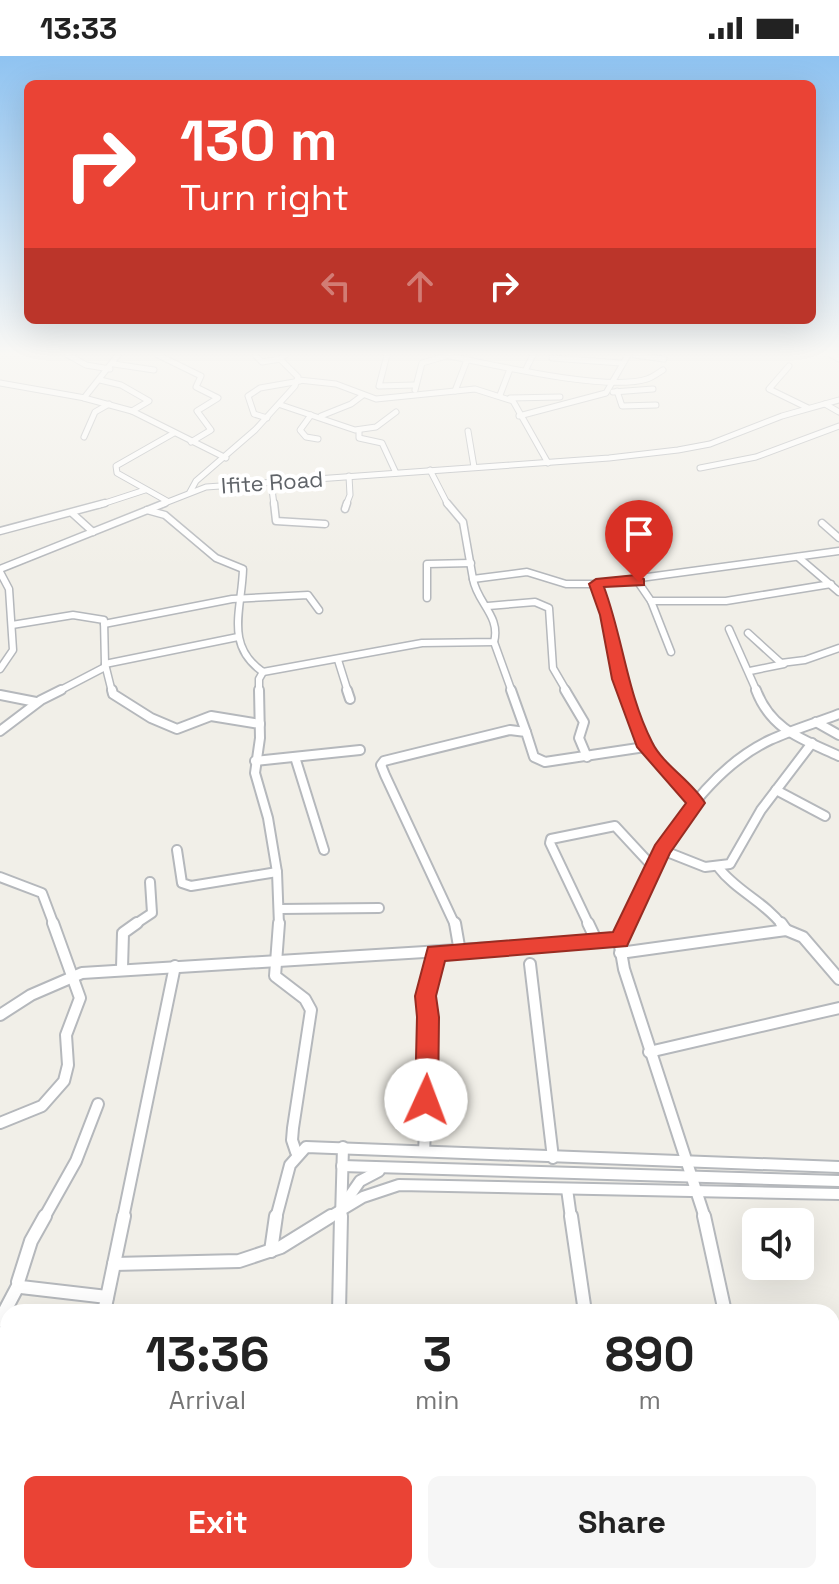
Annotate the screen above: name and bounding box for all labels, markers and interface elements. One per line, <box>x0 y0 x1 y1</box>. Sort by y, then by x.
text: 13:33 <box>40 9 117 48</box>
text: 130 m <box>180 105 338 176</box>
icon: right <box>48 112 152 216</box>
text: Turn right <box>180 175 349 221</box>
icon: left <box>314 264 358 308</box>
icon: ahead <box>398 264 442 308</box>
icon: right <box>482 264 526 308</box>
street label: Ifite Road <box>220 464 324 500</box>
pin <box>605 500 673 582</box>
icon: arrive <box>617 512 661 556</box>
position arrow <box>384 1058 468 1142</box>
map controls <box>742 1208 814 1280</box>
button: sound <box>742 1208 814 1280</box>
text: 13:36 <box>145 1324 269 1385</box>
text: 3 <box>423 1324 452 1385</box>
text: 890 <box>605 1324 695 1385</box>
text: Arrival <box>169 1383 246 1417</box>
text: min <box>415 1383 460 1417</box>
text: m <box>639 1383 661 1417</box>
button: Exit <box>24 1476 412 1568</box>
button: Share <box>428 1476 816 1568</box>

